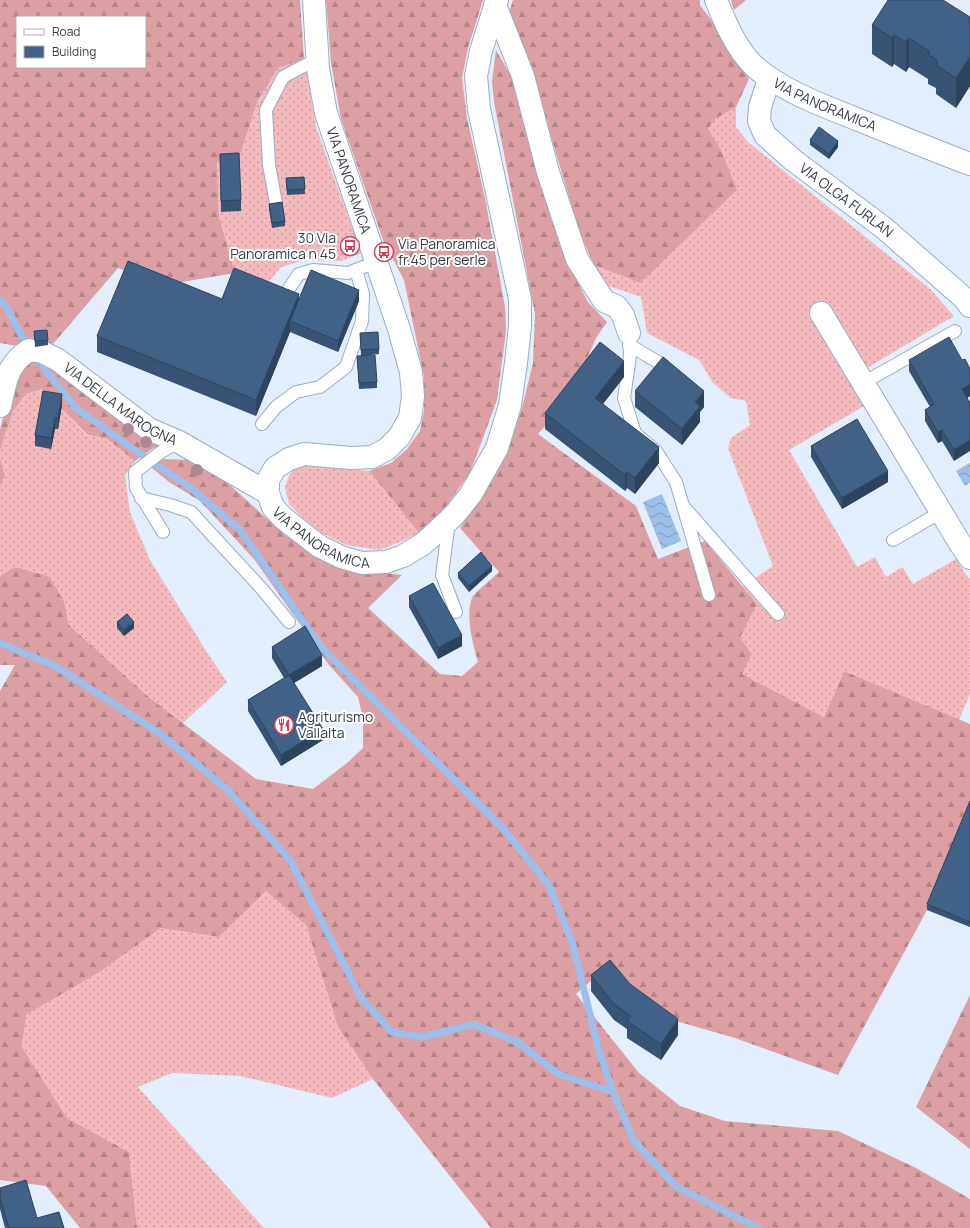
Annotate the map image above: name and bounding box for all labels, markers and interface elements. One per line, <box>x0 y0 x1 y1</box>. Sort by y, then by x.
legend <box>16 16 146 68</box>
text: Road <box>52 23 80 40</box>
text: Building <box>52 43 96 60</box>
street label: VIA PANORAMICA <box>770 73 880 135</box>
street label: VIA PANORAMICA <box>322 125 376 236</box>
street label: VIA OLGA FURLAN <box>796 158 898 241</box>
place label: 30 Via Panoramica n 45 <box>230 228 336 263</box>
place label: Via Panoramica fr.45 per serle <box>398 234 496 269</box>
bus stop icon: 30 Via Panoramica n 45 <box>339 235 361 257</box>
bus stop icon: Via Panoramica fr.45 per serle <box>373 241 395 263</box>
street label: VIA DELLA MAROGNA <box>60 358 181 449</box>
street label: VIA PANORAMICA <box>269 503 370 572</box>
place label: Agriturismo Vallalta <box>298 707 373 742</box>
restaurant icon: Agriturismo Vallalta <box>273 714 295 736</box>

